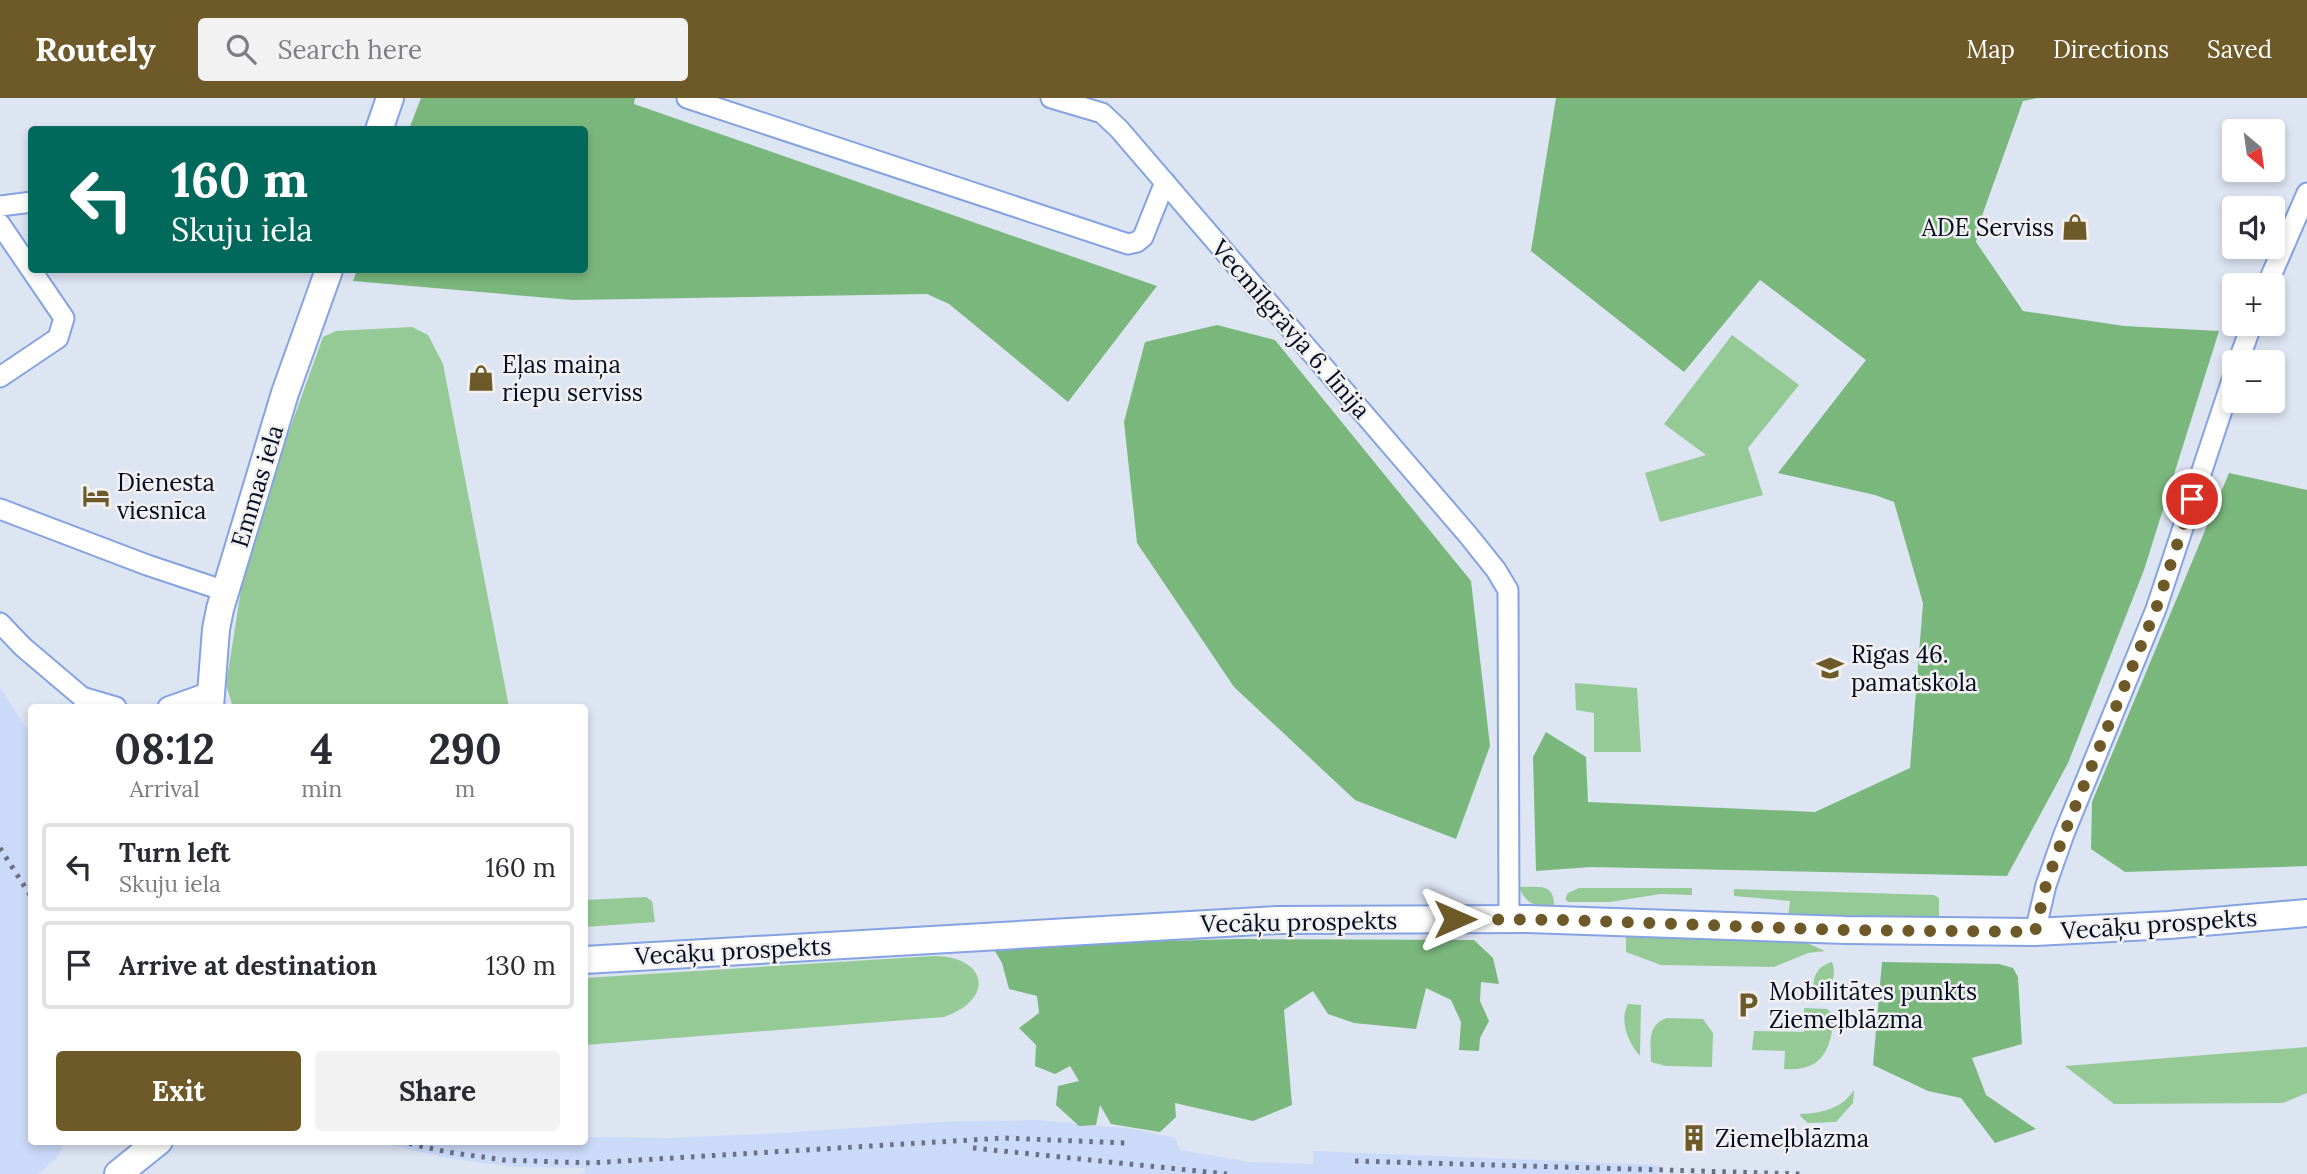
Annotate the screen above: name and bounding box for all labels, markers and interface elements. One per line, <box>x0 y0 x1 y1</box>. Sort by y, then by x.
search box <box>198 18 688 81</box>
text: Routely <box>35 28 156 70</box>
icon: search <box>222 30 260 68</box>
text: Search here <box>278 33 422 66</box>
text: Map <box>1966 34 2015 65</box>
text: Directions <box>2053 34 2169 65</box>
text: Saved <box>2207 34 2272 65</box>
north arrow <box>2222 119 2286 182</box>
map controls <box>2222 119 2285 413</box>
text: 160 m <box>171 148 308 210</box>
icon: left <box>56 154 147 245</box>
button: sound <box>2222 196 2285 259</box>
text: Skuju iela <box>171 209 313 250</box>
place label: ADE Serviss <box>1921 212 2054 243</box>
shop icon: ADE Serviss <box>2060 212 2090 242</box>
street label: Vecmīlgrāvja 6. līnija <box>1204 232 1377 425</box>
button: + <box>2222 273 2285 336</box>
place label: Eļas maiņa riepu serviss <box>502 349 643 408</box>
button: − <box>2222 350 2285 413</box>
shop icon: Eļas maiņa riepu serviss <box>466 363 496 393</box>
street label: Emmas iela <box>224 421 290 551</box>
place label: Dienesta viesnīca <box>117 467 215 526</box>
pin <box>2162 469 2222 529</box>
icon: arrive <box>2173 480 2211 518</box>
hotel icon: Dienesta viesnīca <box>81 481 111 511</box>
place label: Rīgas 46. pamatskola <box>1851 639 1977 698</box>
school or university icon: Rīgas 46. pamatskola <box>1815 653 1845 683</box>
text: 08:12 <box>114 722 215 776</box>
text: 4 <box>310 722 333 776</box>
text: 290 <box>428 722 502 776</box>
text: Arrival <box>129 774 200 803</box>
text: min <box>301 774 342 803</box>
text: m <box>455 774 475 803</box>
text: Turn left <box>119 836 230 869</box>
icon: left <box>60 848 98 886</box>
text: 160 m <box>485 851 556 884</box>
text: Skuju iela <box>119 869 221 898</box>
position arrow <box>1418 882 1492 956</box>
street label: Vecāķu prospekts <box>2059 902 2258 946</box>
street label: Vecāķu prospekts <box>1199 905 1398 939</box>
street label: Vecāķu prospekts <box>633 930 832 972</box>
icon: arrive <box>60 946 98 984</box>
text: Arrive at destination <box>119 949 377 982</box>
text: 130 m <box>486 949 556 982</box>
place label: Mobilitātes punkts Ziemeļblāzma <box>1769 976 1977 1035</box>
parking icon: Mobilitātes punkts Ziemeļblāzma <box>1733 990 1763 1020</box>
button: Exit <box>56 1051 301 1131</box>
button: Share <box>315 1051 560 1131</box>
building icon: Ziemeļblāzma <box>1679 1123 1709 1153</box>
place label: Ziemeļblāzma <box>1715 1123 1869 1154</box>

